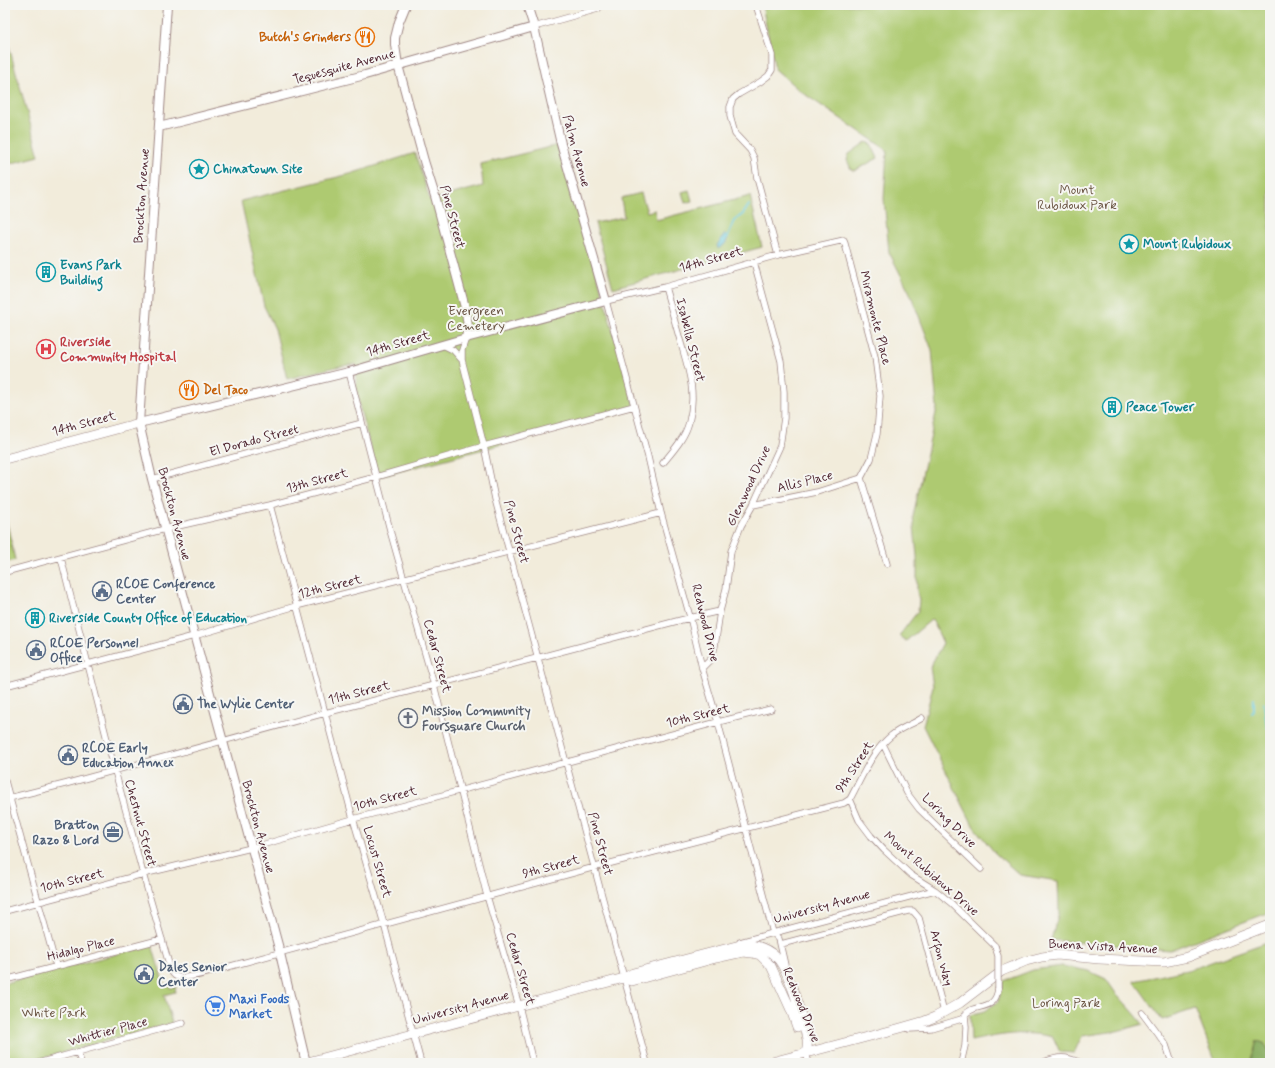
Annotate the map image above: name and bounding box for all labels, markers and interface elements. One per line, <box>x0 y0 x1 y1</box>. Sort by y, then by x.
restaurant icon: Butch's Grinders <box>354 26 376 48</box>
place label: Butch's Grinders <box>259 29 351 46</box>
street label: Tequesquite Avenue <box>291 45 397 89</box>
street label: Palm Avenue <box>558 113 594 189</box>
street label: Brockton Avenue <box>130 148 154 244</box>
place icon: Chinatown Site <box>188 158 210 180</box>
place label: Chinatown Site <box>213 161 303 178</box>
park label: Mount Rubidoux Park <box>1037 182 1117 214</box>
street label: Pine Street <box>435 183 469 251</box>
place icon: Mount Rubidoux <box>1118 233 1140 255</box>
place label: Mount Rubidoux <box>1143 236 1232 253</box>
street label: 14th Street <box>677 243 745 277</box>
place label: Evans Park Building <box>60 257 122 292</box>
building icon: Evans Park Building <box>35 261 57 283</box>
street label: Miramonte Place <box>855 269 895 367</box>
street label: Isabella Street <box>671 296 709 384</box>
park label: Evergreen Cemetery <box>447 303 505 335</box>
street label: 14th Street <box>364 327 432 361</box>
place label: Riverside Community Hospital <box>60 334 177 366</box>
hospital icon: Riverside Community Hospital <box>35 338 57 360</box>
restaurant icon: Del Taco <box>178 379 200 401</box>
place label: Del Taco <box>203 382 248 399</box>
building icon: Peace Tower <box>1101 396 1123 418</box>
place label: Peace Tower <box>1126 399 1195 416</box>
street label: 14th Street <box>50 407 118 441</box>
street label: El Dorado Street <box>208 421 301 461</box>
street label: Glenwood Drive <box>723 443 775 529</box>
street label: 13th Street <box>284 465 350 497</box>
street label: Brockton Avenue <box>153 466 195 562</box>
street label: Allis Place <box>775 467 835 497</box>
street label: Pine Street <box>499 498 533 566</box>
street label: 12th Street <box>297 571 364 603</box>
place label: RCOE Conference Center <box>116 576 215 608</box>
public building icon: RCOE Conference Center <box>91 580 113 602</box>
street label: Redwood Drive <box>687 582 723 664</box>
building icon: Riverside County Office of Education <box>24 607 46 629</box>
place label: Riverside County Office of Education <box>49 610 247 627</box>
street label: Cedar Street <box>419 617 455 695</box>
place label: RCOE Personnel Office <box>50 635 139 667</box>
public building icon: RCOE Personnel Office <box>25 639 47 661</box>
street label: 11th Street <box>326 677 392 709</box>
public building icon: The Wylie Center <box>172 693 194 715</box>
place label: The Wylie Center <box>197 696 295 713</box>
street label: 10th Street <box>664 700 732 732</box>
place label: Mission Community Foursquare Church <box>422 703 531 735</box>
church icon: Mission Community Foursquare Church <box>397 707 419 729</box>
street label: 9th Street <box>832 738 878 796</box>
place label: RCOE Early Education Annex <box>82 740 174 772</box>
public building icon: RCOE Early Education Annex <box>57 744 79 766</box>
street label: Chestnut Street <box>120 777 160 869</box>
street label: Brockton Avenue <box>237 779 279 875</box>
street label: 10th Street <box>351 782 419 816</box>
street label: Loring Drive <box>918 790 980 852</box>
street label: Pine Street <box>583 810 617 878</box>
place label: Bratton Razo & Lord <box>33 817 99 849</box>
office icon: Bratton Razo & Lord <box>102 821 124 843</box>
street label: Locust Street <box>359 824 395 900</box>
street label: Mount Rubidoux Drive <box>880 828 982 920</box>
street label: 9th Street <box>521 851 582 883</box>
street label: 10th Street <box>38 865 106 897</box>
street label: University Avenue <box>772 886 872 928</box>
street label: Arfon Way <box>923 928 957 988</box>
street label: Cedar Street <box>501 930 539 1008</box>
street label: Hidalgo Place <box>45 932 117 966</box>
street label: Buena Vista Avenue <box>1048 936 1158 958</box>
place label: Dales Senior Center <box>158 959 228 991</box>
public building icon: Dales Senior Center <box>133 963 155 985</box>
street label: Redwood Drive <box>778 965 824 1045</box>
street label: University Avenue <box>411 987 511 1029</box>
place label: Maxi Foods Market <box>229 991 290 1023</box>
supermarket icon: Maxi Foods Market <box>204 995 226 1017</box>
park label: Loring Park <box>1032 995 1100 1012</box>
park label: White Park <box>22 1005 87 1022</box>
street label: Whittier Place <box>67 1013 150 1051</box>

